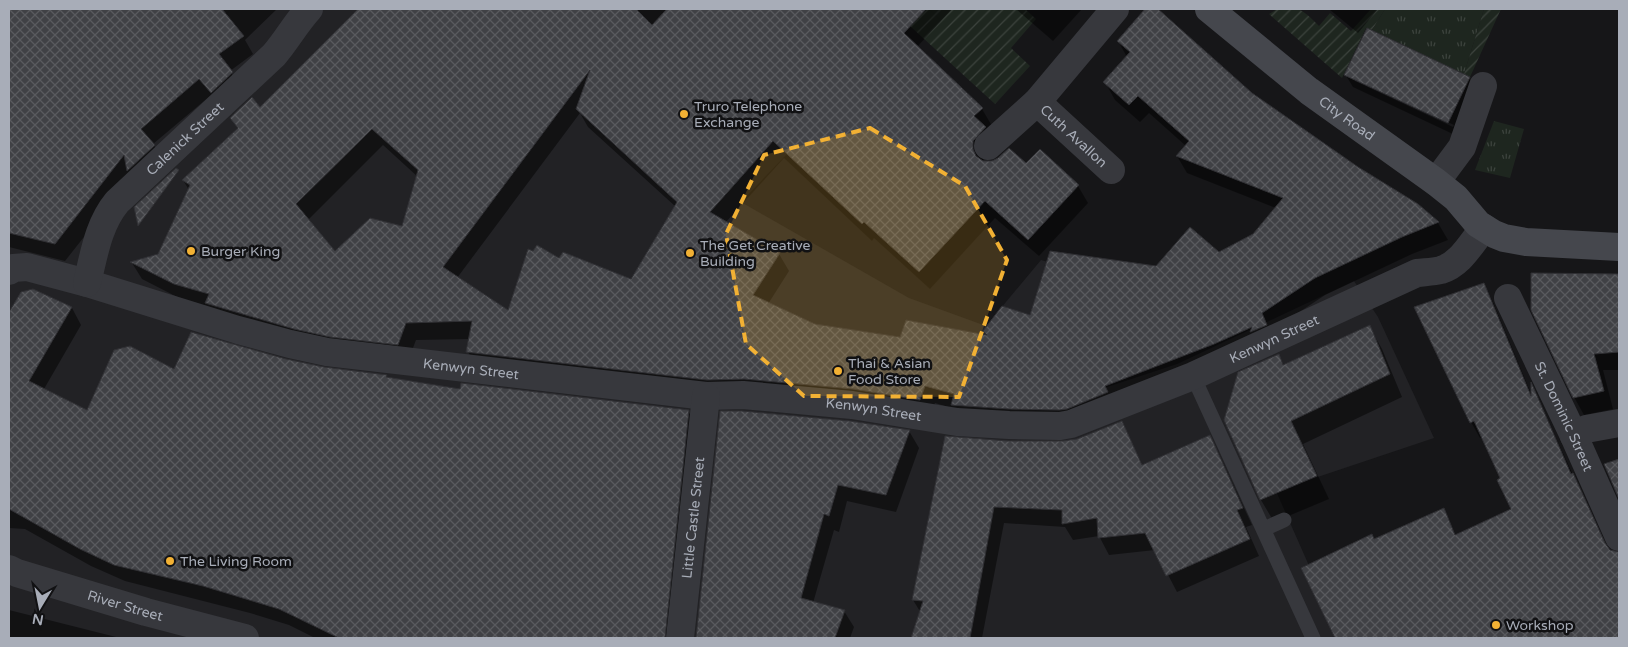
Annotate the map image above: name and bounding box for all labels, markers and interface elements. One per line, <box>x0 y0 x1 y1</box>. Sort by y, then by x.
street label: City Road <box>1316 92 1378 144</box>
street label: Calenick Street <box>142 98 227 179</box>
place label: Truro Telephone Exchange <box>694 98 802 131</box>
street label: Cuth Avallon <box>1037 101 1111 171</box>
marker: Truro Telephone Exchange <box>678 108 690 120</box>
place label: The Get Creative Building <box>700 237 811 270</box>
place label: Burger King <box>201 243 280 260</box>
marker: Burger King <box>185 245 197 257</box>
marker: The Get Creative Building <box>684 247 696 259</box>
street label: Kenwyn Street <box>1227 311 1322 367</box>
street label: Kenwyn Street <box>422 355 521 383</box>
place label: Thai & Asian Food Store <box>848 355 931 388</box>
street label: St. Dominic Street <box>1531 359 1597 474</box>
marker: Thai & Asian Food Store <box>832 365 844 377</box>
street label: Kenwyn Street <box>825 394 923 425</box>
street label: Little Castle Street <box>678 455 708 579</box>
place label: The Living Room <box>180 553 292 570</box>
marker: The Living Room <box>164 555 176 567</box>
north arrow <box>15 582 65 632</box>
street label: River Street <box>86 586 165 625</box>
text: N <box>31 610 45 629</box>
place label: Workshop <box>1506 617 1574 634</box>
marker: Workshop <box>1490 619 1502 631</box>

